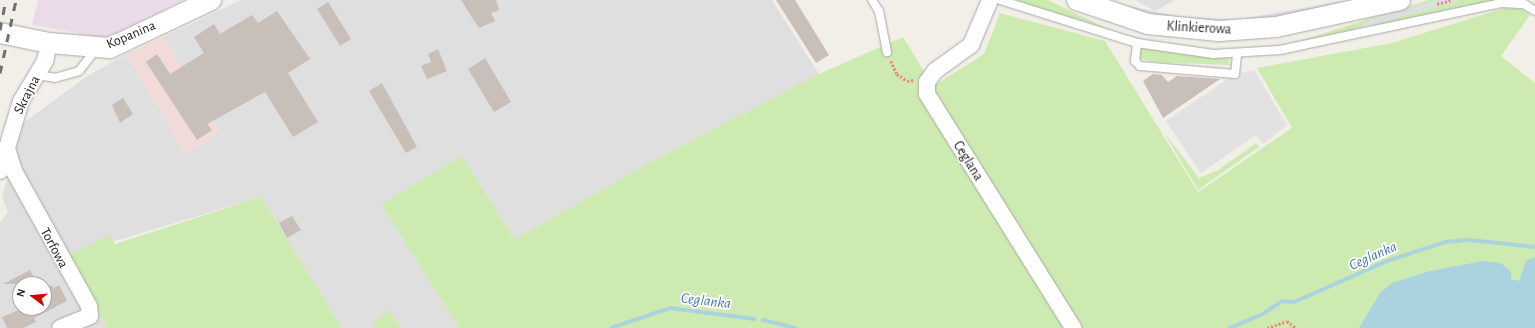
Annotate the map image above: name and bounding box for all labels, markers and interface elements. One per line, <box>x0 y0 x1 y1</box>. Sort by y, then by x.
street label: Kopanina <box>104 17 158 53</box>
street label: Klinkierowa <box>1166 18 1232 38</box>
street label: Skrajna <box>10 73 44 117</box>
street label: Ceglana <box>949 138 987 184</box>
street label: Torfowa <box>36 225 72 271</box>
water label: Ceglanka <box>1346 238 1400 274</box>
north arrow <box>12 276 52 316</box>
text: N <box>15 288 27 298</box>
water label: Ceglanka <box>680 289 732 313</box>

